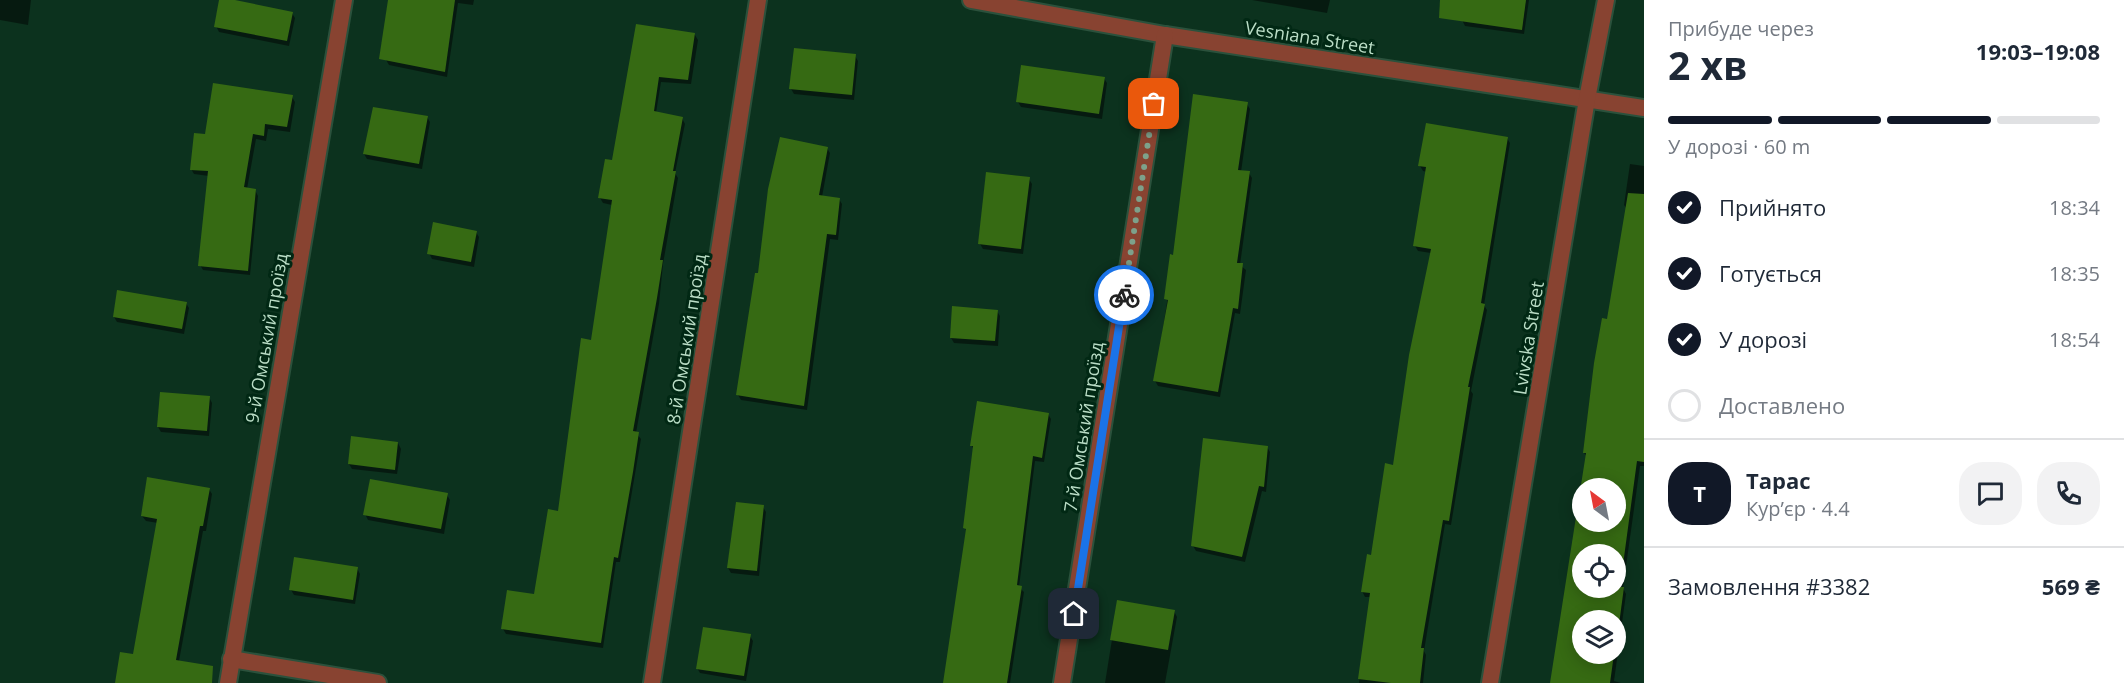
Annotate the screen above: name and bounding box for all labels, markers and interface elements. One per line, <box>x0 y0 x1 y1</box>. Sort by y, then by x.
street label: Vesniana Street <box>1243 15 1377 59</box>
text: Прибуде через <box>1668 15 1814 42</box>
text: 19:03–19:08 <box>1976 36 2100 66</box>
text: 2 хв <box>1668 38 1748 91</box>
pin <box>1128 78 1179 129</box>
icon: bag <box>1137 87 1170 120</box>
text: У дорозі · 60 m <box>1668 133 1810 160</box>
icon: check <box>1668 191 1701 224</box>
text: Прийнято <box>1719 192 1826 222</box>
text: 18:34 <box>2049 194 2100 221</box>
street label: 9-й Омський проїзд <box>239 251 293 425</box>
street label: 8-й Омський проїзд <box>661 252 711 426</box>
icon: check <box>1668 257 1701 290</box>
text: Готується <box>1719 258 1822 288</box>
text: 18:35 <box>2049 260 2100 287</box>
courier <box>1094 265 1154 325</box>
icon: bike <box>1108 279 1141 312</box>
street label: Lvivska Street <box>1507 279 1549 397</box>
icon: check <box>1668 323 1701 356</box>
text: У дорозі <box>1719 324 1807 354</box>
text: 18:54 <box>2049 326 2100 353</box>
street label: 7-й Омський проїзд <box>1058 340 1108 514</box>
text: Доставлено <box>1719 390 1845 420</box>
button: chat <box>1959 462 2022 525</box>
button: phone <box>2037 462 2100 525</box>
text: Тарас <box>1746 465 1811 495</box>
north arrow <box>1572 478 1626 532</box>
map controls <box>1572 478 1626 664</box>
text: Т <box>1693 478 1706 508</box>
text: Кур’єр · 4.4 <box>1746 495 1850 522</box>
button: locate <box>1572 544 1626 598</box>
text: Замовлення #3382 <box>1668 571 1870 601</box>
text: 569 ₴ <box>2042 571 2100 601</box>
pin <box>1048 588 1099 639</box>
icon: home <box>1057 597 1090 630</box>
button: layers <box>1572 610 1626 664</box>

